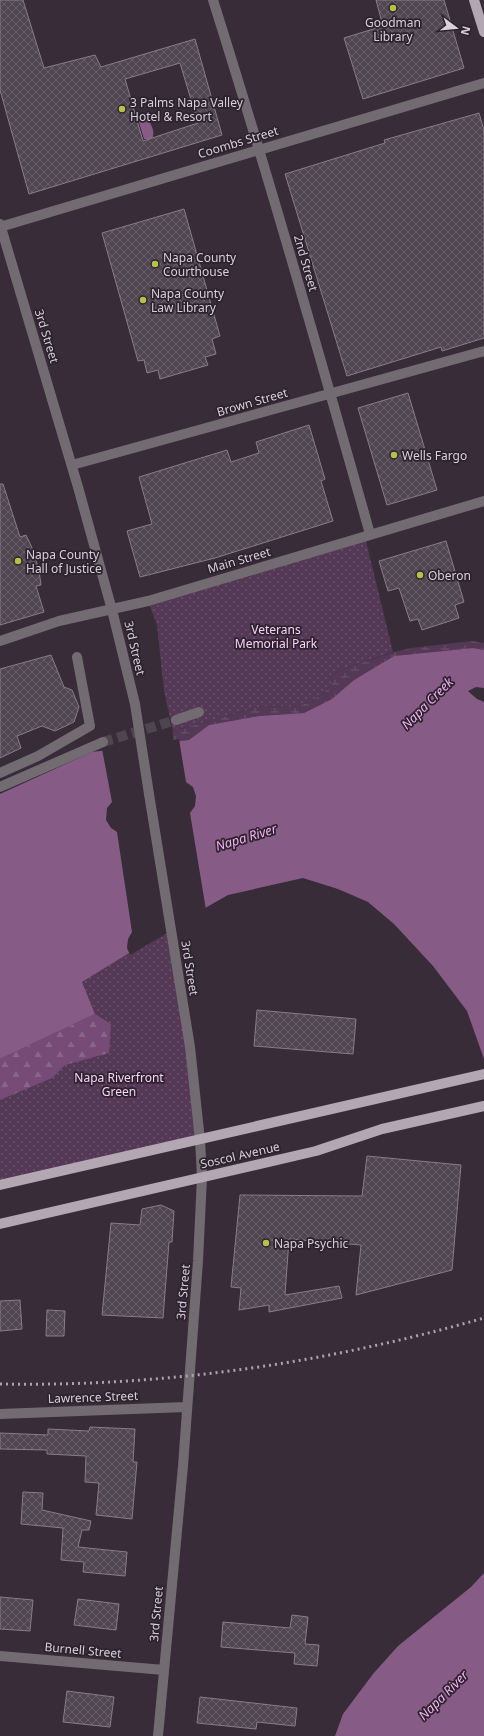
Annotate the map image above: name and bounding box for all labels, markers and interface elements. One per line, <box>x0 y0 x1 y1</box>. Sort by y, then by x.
marker: Goodman Library <box>388 3 398 13</box>
north arrow <box>436 8 476 48</box>
place label: Goodman Library <box>365 14 421 45</box>
text: N <box>458 25 475 37</box>
place label: 3 Palms Napa Valley Hotel & Resort <box>130 94 244 125</box>
marker: 3 Palms Napa Valley Hotel & Resort <box>117 104 127 114</box>
street label: Coombs Street <box>196 122 281 162</box>
street label: 2nd Street <box>290 233 322 294</box>
place label: Napa County Courthouse <box>163 249 237 280</box>
marker: Napa County Courthouse <box>150 259 160 269</box>
place label: Napa County Law Library <box>151 285 225 316</box>
marker: Napa County Law Library <box>138 295 148 305</box>
street label: 3rd Street <box>31 307 63 366</box>
street label: Brown Street <box>215 384 290 420</box>
place label: Wells Fargo <box>402 447 467 464</box>
marker: Wells Fargo <box>389 450 399 460</box>
street label: Main Street <box>206 543 273 577</box>
place label: Napa County Hall of Justice <box>26 546 102 577</box>
marker: Napa County Hall of Justice <box>13 556 23 566</box>
place label: Oberon <box>428 567 471 584</box>
marker: Oberon <box>415 570 425 580</box>
street label: 3rd Street <box>120 619 150 678</box>
park label: Veterans Memorial Park <box>235 621 318 652</box>
water label: Napa Creek <box>397 673 457 733</box>
water label: Napa River <box>213 819 280 855</box>
street label: 3rd Street <box>177 939 203 997</box>
park label: Napa Riverfront Green <box>74 1069 164 1100</box>
street label: Soscol Avenue <box>199 1138 282 1172</box>
place label: Napa Psychic <box>274 1235 348 1252</box>
marker: Napa Psychic <box>261 1238 271 1248</box>
street label: 3rd Street <box>172 1263 194 1320</box>
street label: Lawrence Street <box>47 1387 139 1407</box>
street label: 3rd Street <box>145 1585 167 1642</box>
street label: Burnell Street <box>44 1638 123 1662</box>
water label: Napa River <box>414 1666 472 1724</box>

